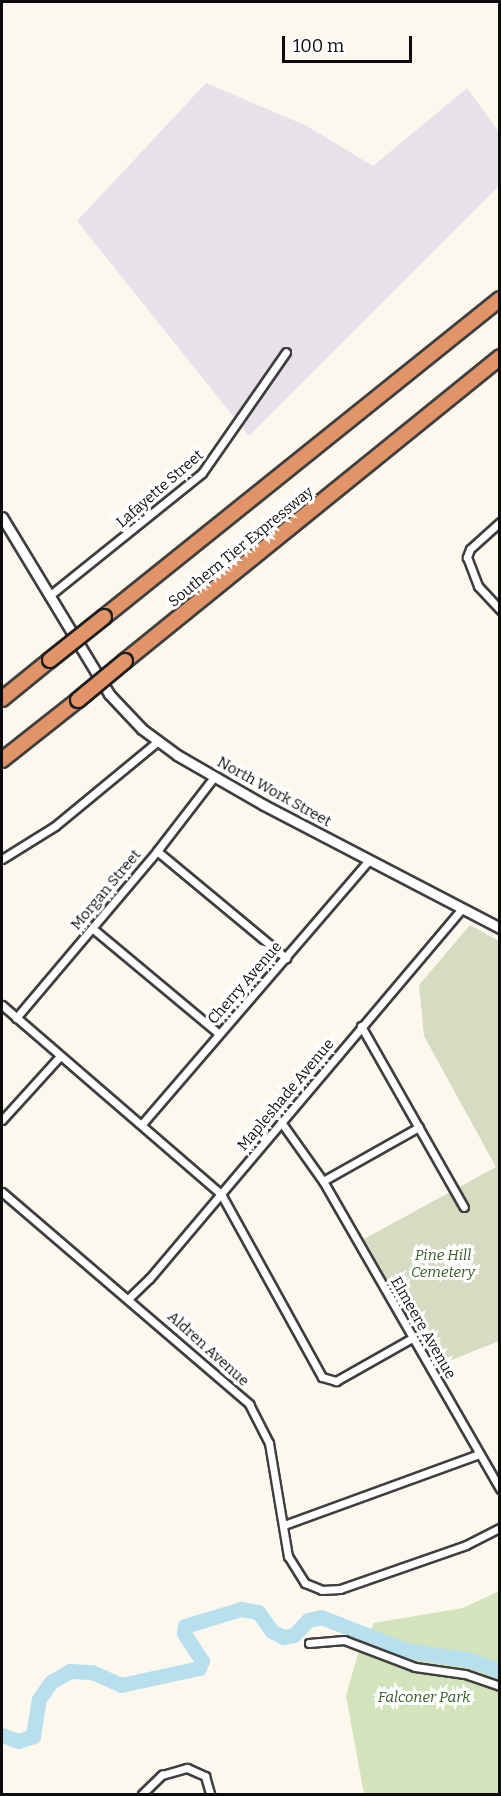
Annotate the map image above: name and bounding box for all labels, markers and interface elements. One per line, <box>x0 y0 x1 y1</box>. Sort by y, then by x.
scale bar <box>285 24 416 62</box>
text: 100 m <box>293 35 344 57</box>
street label: Lafayette Street <box>113 446 207 532</box>
street label: Southern Tier Expressway <box>165 483 317 611</box>
street label: North Work Street <box>214 753 334 831</box>
street label: Morgan Street <box>67 846 145 934</box>
street label: Cherry Avenue <box>204 938 286 1028</box>
street label: Mapleshade Avenue <box>234 1035 338 1155</box>
park label: Pine Hill Cemetery <box>411 1246 475 1281</box>
street label: Elmeere Avenue <box>387 1274 459 1382</box>
street label: Aldren Avenue <box>164 1308 252 1390</box>
park label: Falconer Park <box>378 1689 470 1707</box>

